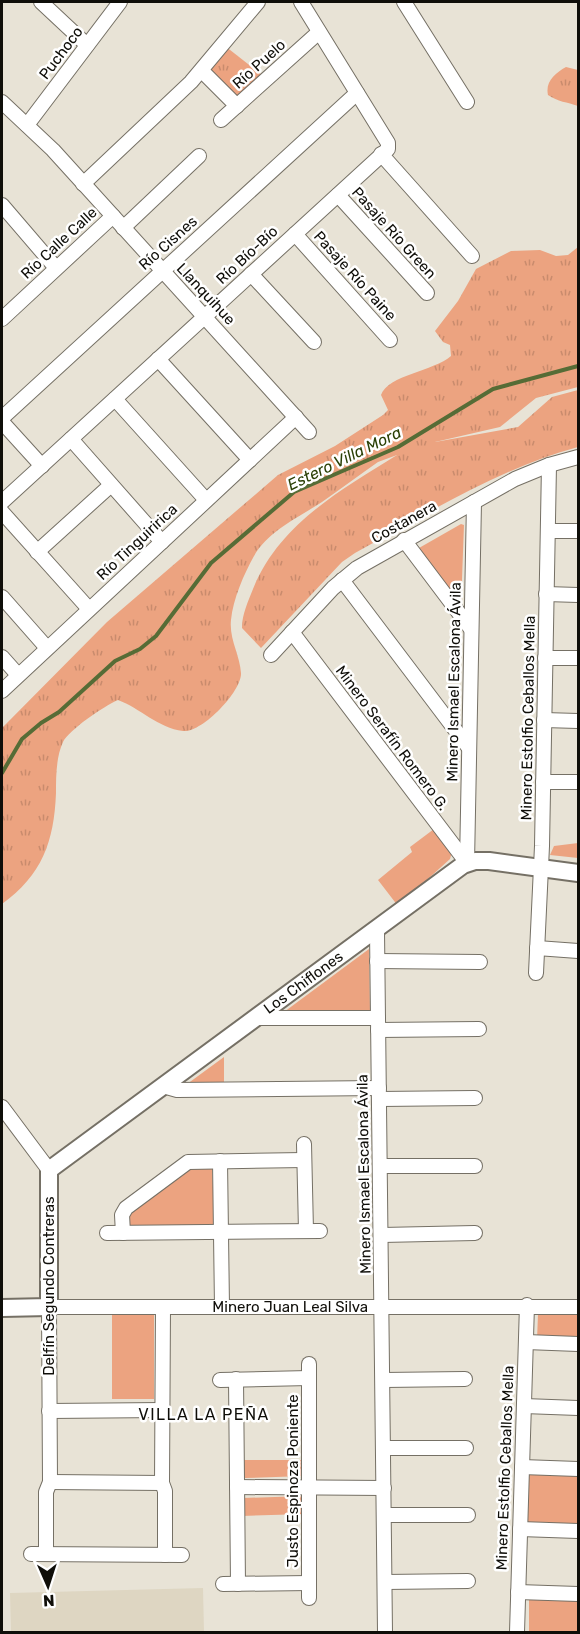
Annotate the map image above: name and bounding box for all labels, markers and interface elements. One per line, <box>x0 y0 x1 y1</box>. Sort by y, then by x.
street label: Puchoco <box>35 23 87 83</box>
street label: Río Puelo <box>229 36 289 92</box>
street label: Pasaje Río Green <box>348 183 440 283</box>
street label: Río Calle Calle <box>17 203 101 283</box>
street label: Río Cisnes <box>135 212 201 274</box>
street label: Río Bío-Bío <box>213 222 281 288</box>
street label: Pasaje Río Paine <box>310 227 400 325</box>
street label: Llanquihue <box>173 259 239 329</box>
water label: Estero Villa Mora <box>284 423 404 494</box>
street label: Costanera <box>368 497 440 547</box>
street label: Río Tinguiririca <box>93 500 181 584</box>
street label: Minero Ismael Escalona Ávila <box>443 582 465 782</box>
street label: Minero Estolfio Ceballos Mella <box>517 615 539 821</box>
street label: Minero Serafín Romero G. <box>332 662 452 814</box>
street label: Los Chiflones <box>260 947 347 1018</box>
street label: Minero Ismael Escalona Ávila <box>353 1074 375 1274</box>
street label: Delfín Segundo Contreras <box>40 1196 58 1376</box>
street label: Minero Juan Leal Silva <box>212 1298 368 1316</box>
street label: Minero Estolfio Ceballos Mella <box>492 1365 518 1571</box>
street label: Justo Espinoza Poniente <box>284 1394 302 1568</box>
district label: VILLA LA PEÑA <box>138 1405 270 1424</box>
north arrow <box>18 1556 78 1616</box>
text: N <box>43 1591 55 1610</box>

